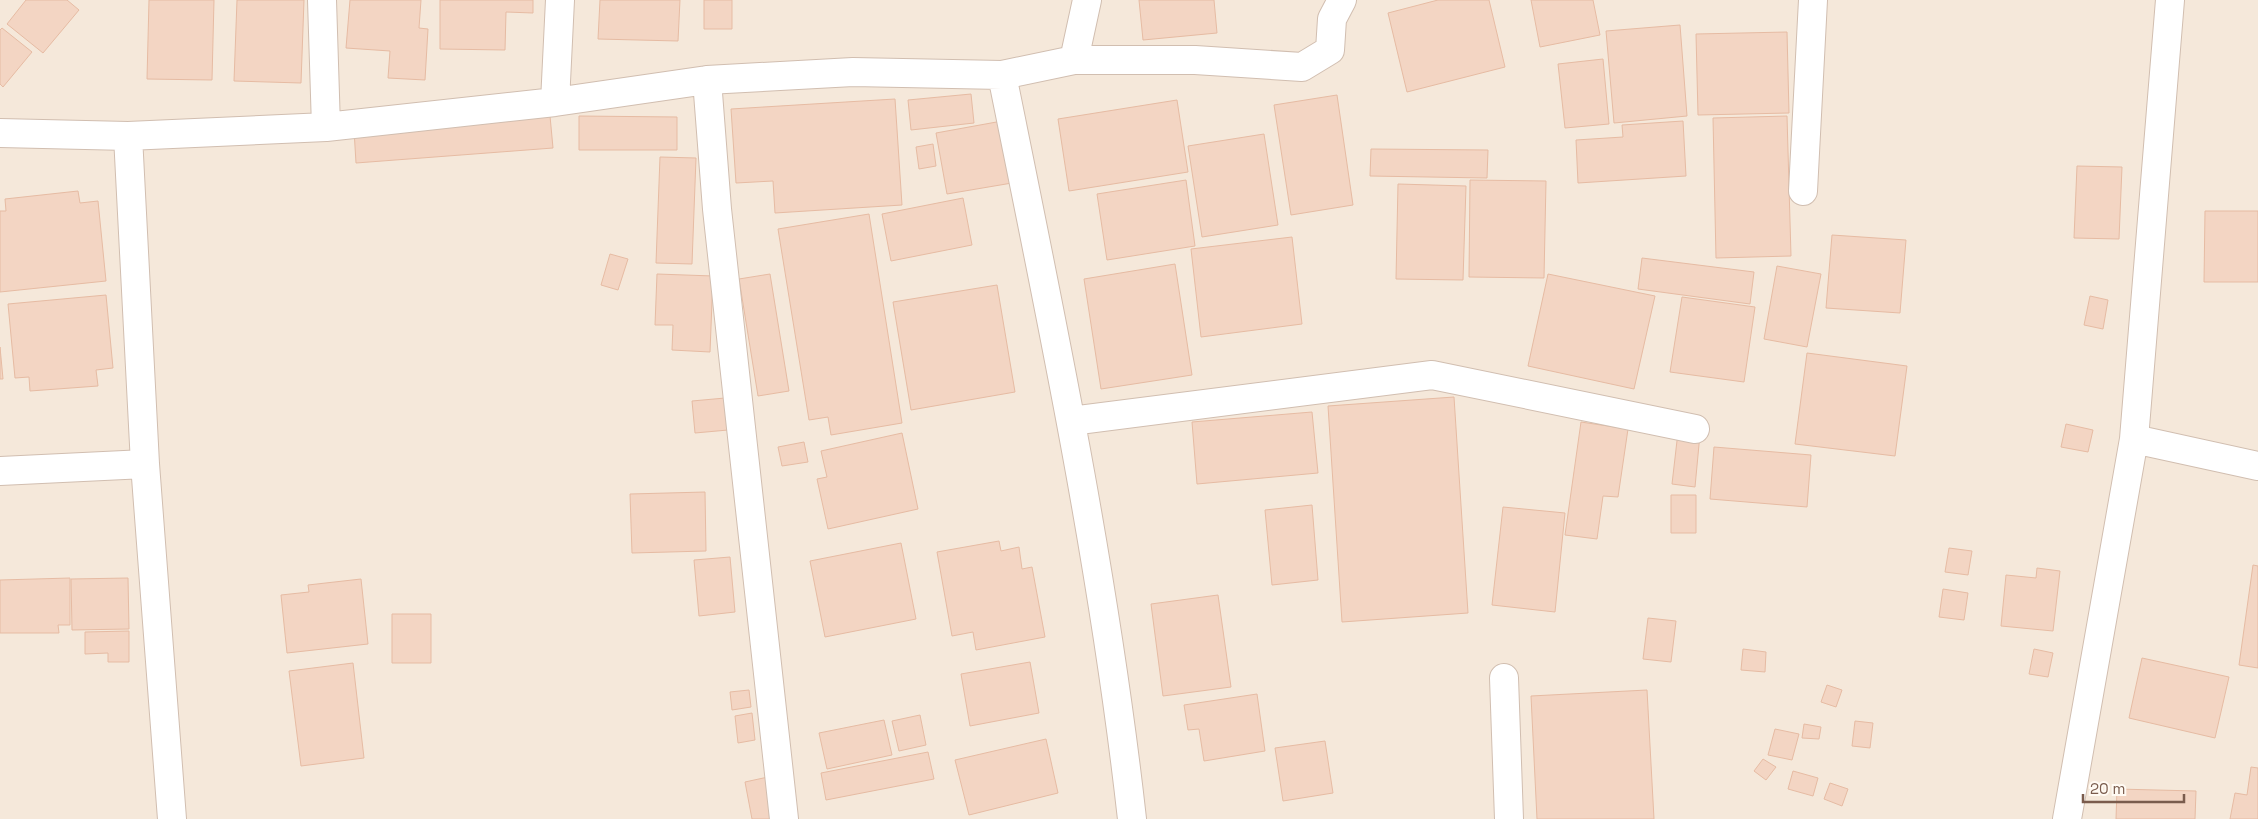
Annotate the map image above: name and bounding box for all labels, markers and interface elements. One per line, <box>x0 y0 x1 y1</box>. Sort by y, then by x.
scale bar <box>2083 772 2184 804</box>
text: 20 m <box>2090 779 2125 798</box>

